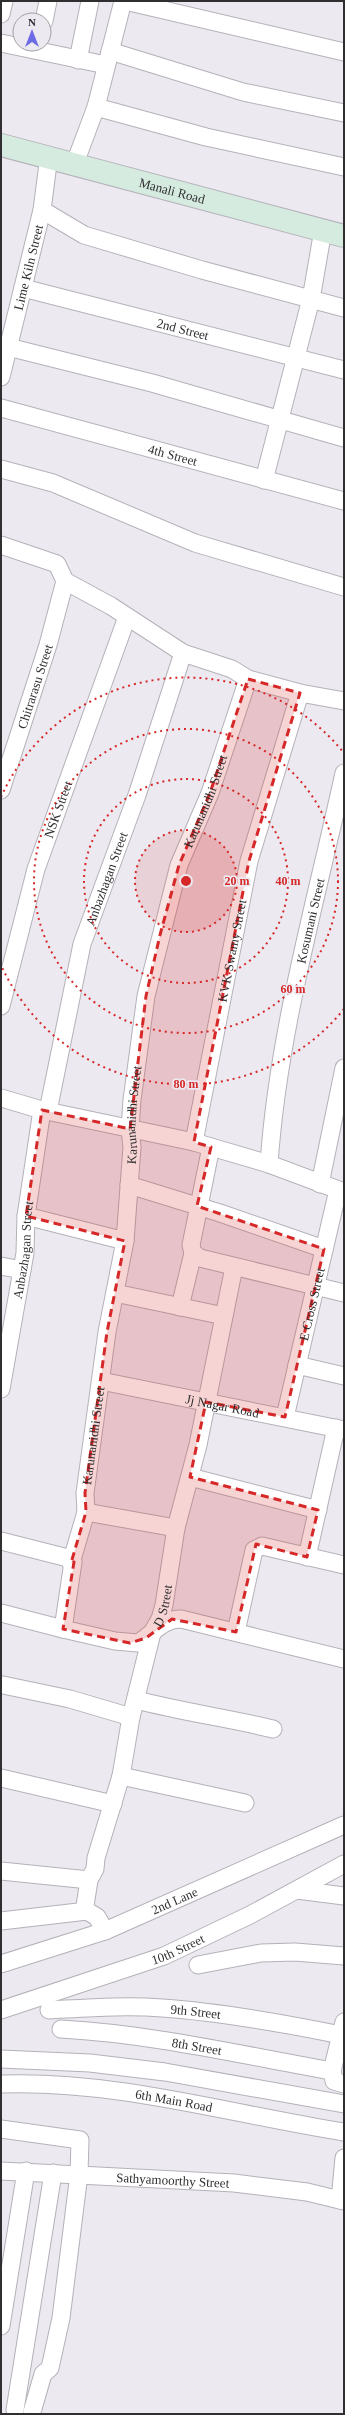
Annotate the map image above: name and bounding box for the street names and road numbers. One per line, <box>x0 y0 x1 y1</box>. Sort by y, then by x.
street label: Manali Road <box>137 175 207 207</box>
street label: Lime Kiln Street <box>11 223 46 312</box>
street label: 2nd Street <box>155 315 211 343</box>
street label: 4th Street <box>146 441 199 469</box>
street label: Chitrarasu Street <box>14 642 56 731</box>
street label: Karunanidhi Street <box>180 752 230 850</box>
street label: NSK Street <box>41 778 75 840</box>
street label: Anbazhagan Street <box>82 830 131 928</box>
street label: Kosumani Street <box>293 876 328 965</box>
street label: KVK Swamy Street <box>215 898 249 1003</box>
street label: Karunanidhi Street <box>123 1065 145 1165</box>
street label: Anbazhagan Street <box>10 1200 36 1300</box>
street label: E Cross Street <box>296 1266 328 1342</box>
street label: Karunanidhi Street <box>79 1386 107 1486</box>
street label: Jj Nagar Road <box>184 1391 261 1421</box>
street label: D Street <box>150 1583 175 1630</box>
street label: 2nd Lane <box>149 1884 200 1917</box>
street label: 10th Street <box>149 1931 207 1968</box>
street label: 9th Street <box>170 2002 222 2022</box>
street label: 8th Street <box>171 2035 223 2058</box>
street label: 6th Main Road <box>134 2087 214 2115</box>
street label: Sathyamoorthy Street <box>116 2170 230 2191</box>

